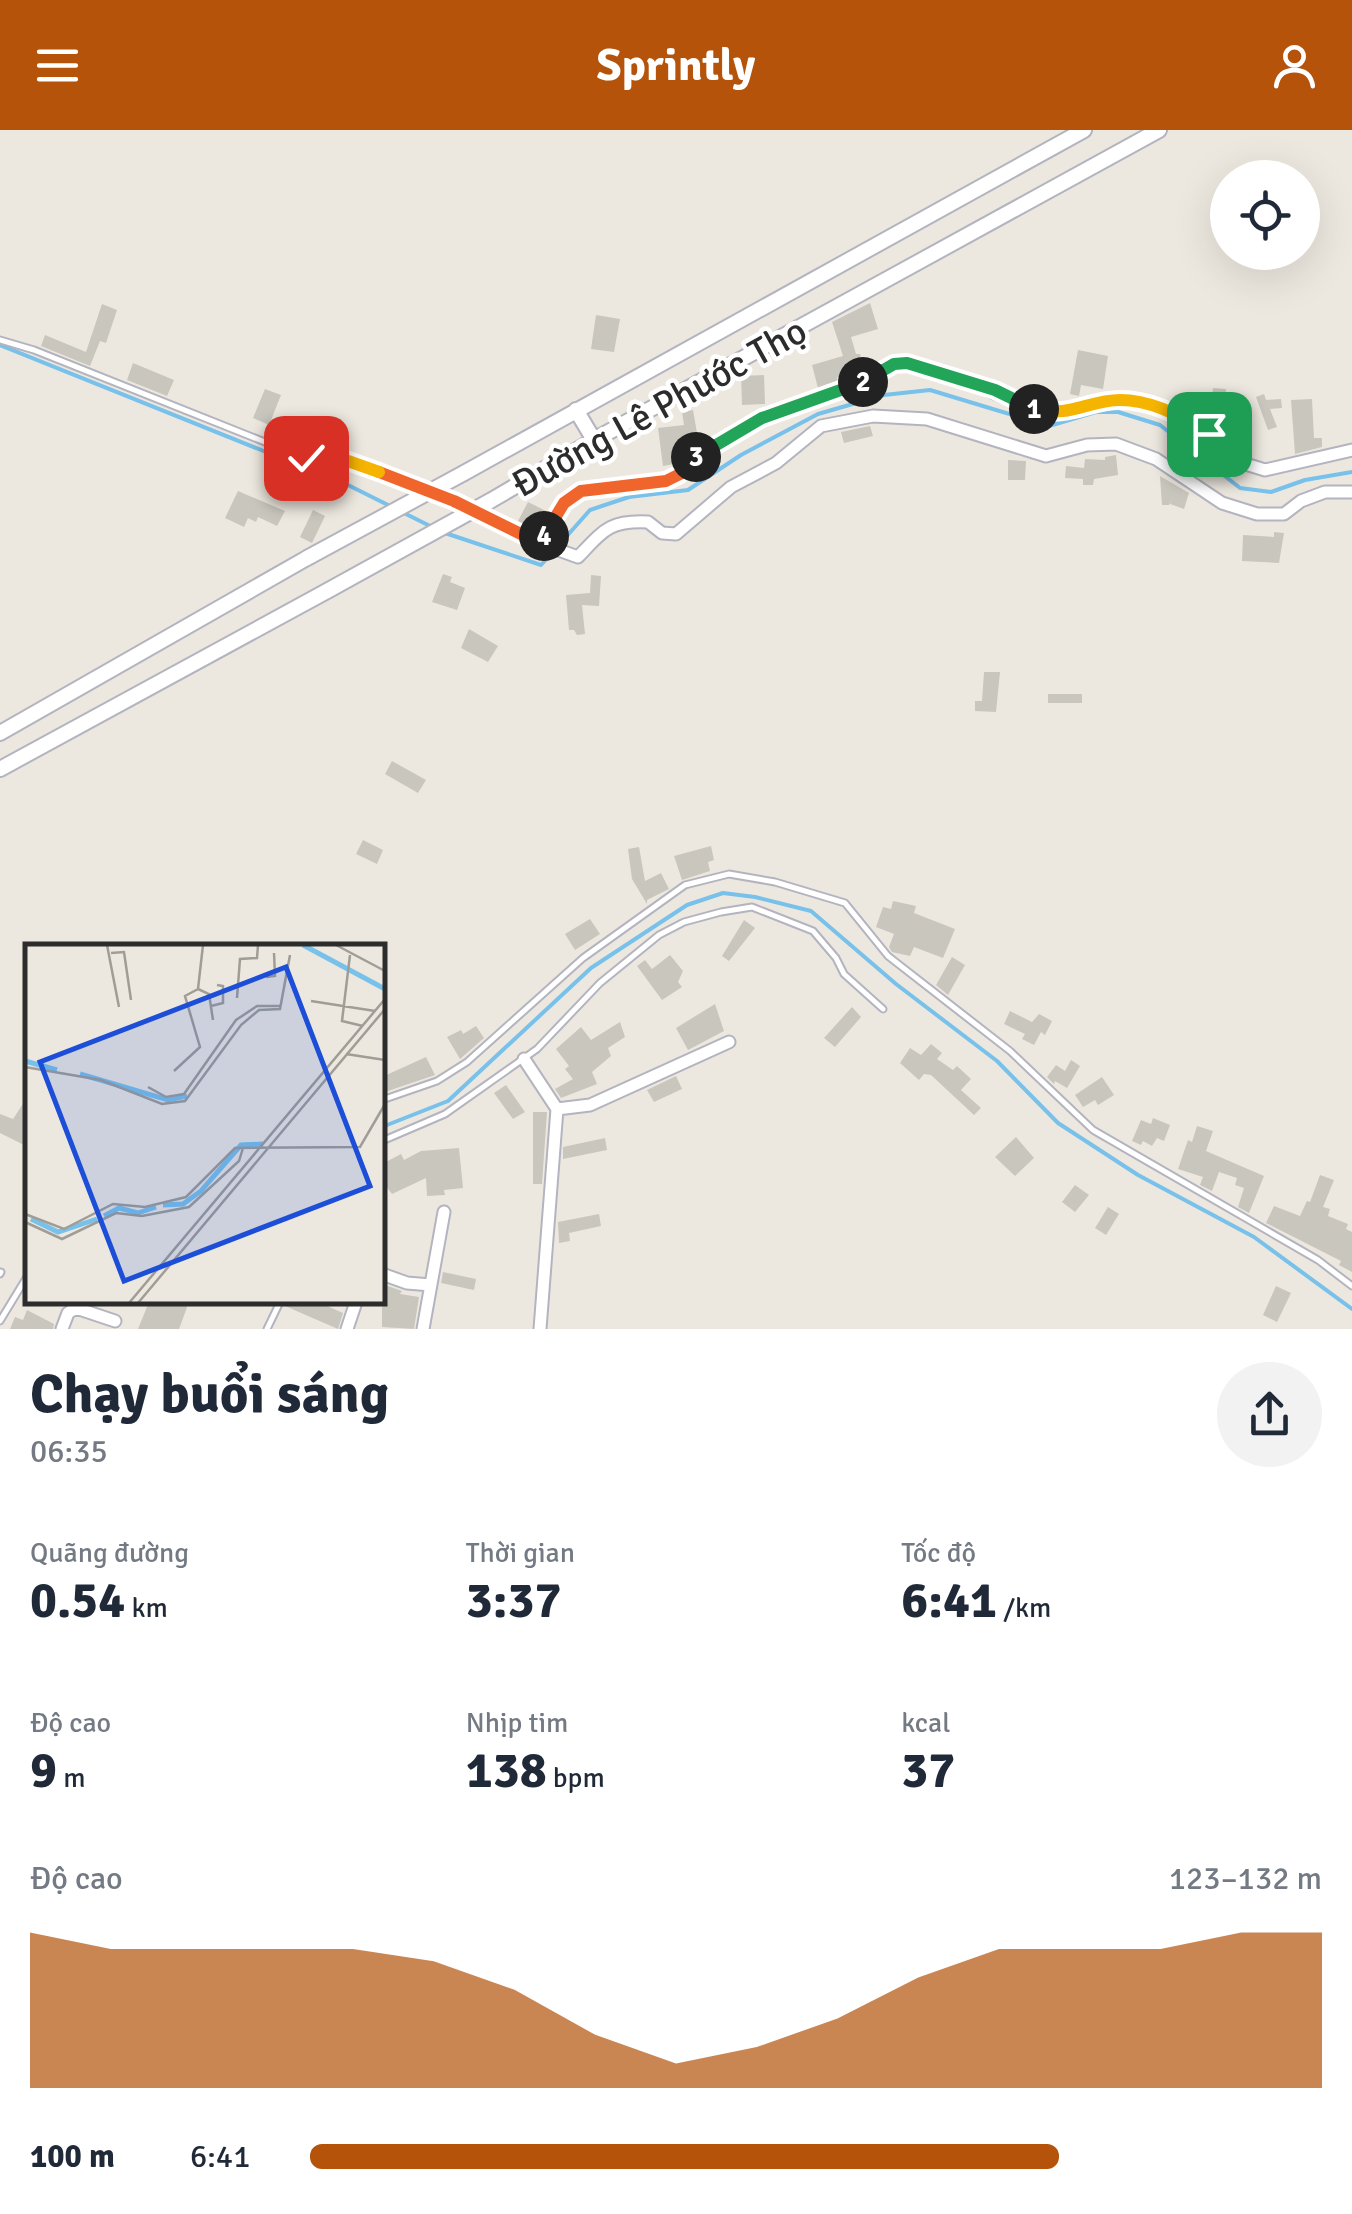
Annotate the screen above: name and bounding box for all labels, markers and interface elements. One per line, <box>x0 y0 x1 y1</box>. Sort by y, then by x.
icon: menu <box>30 38 85 93</box>
text: Sprintly <box>597 38 755 93</box>
icon: person <box>1267 38 1322 93</box>
map controls <box>1210 160 1320 270</box>
button: locate <box>1210 160 1320 270</box>
street label: Đường Lê Phước Thọ <box>504 307 815 508</box>
pin: 2 <box>838 357 888 407</box>
text: 2 <box>855 365 871 399</box>
pin: 1 <box>1009 384 1059 434</box>
text: 1 <box>1026 392 1042 426</box>
pin <box>1167 392 1252 477</box>
icon: arrive <box>1182 407 1237 462</box>
pin <box>264 416 349 501</box>
icon: check <box>279 431 334 486</box>
pin: 3 <box>671 432 721 482</box>
text: 3 <box>688 440 704 474</box>
pin: 4 <box>519 511 569 561</box>
text: 4 <box>536 519 552 553</box>
inset map <box>25 944 385 1304</box>
text: Chạy buổi sáng <box>30 1360 389 1428</box>
button: share <box>1217 1362 1322 1467</box>
text: 06:35 <box>30 1432 108 1471</box>
text: Quãng đường <box>30 1536 189 1570</box>
text: Thời gian <box>466 1536 575 1570</box>
text: Tốc độ <box>901 1536 976 1570</box>
text: 0.54 <box>30 1570 125 1632</box>
text: 3:37 <box>466 1570 561 1632</box>
text: 6:41 <box>901 1570 997 1632</box>
text: km <box>125 1591 168 1625</box>
text: /km <box>997 1591 1051 1625</box>
text: Độ cao <box>30 1706 111 1740</box>
text: Nhịp tim <box>466 1706 568 1740</box>
text: kcal <box>901 1706 950 1740</box>
text: 9 <box>30 1740 57 1802</box>
text: 138 <box>466 1740 547 1802</box>
text: 37 <box>901 1740 955 1802</box>
text: m <box>57 1761 86 1795</box>
text: bpm <box>547 1761 605 1795</box>
text: Độ cao <box>30 1859 123 1898</box>
text: 123–132 m <box>1169 1859 1322 1898</box>
text: 100 m <box>30 2137 115 2176</box>
text: 6:41 <box>190 2137 250 2176</box>

